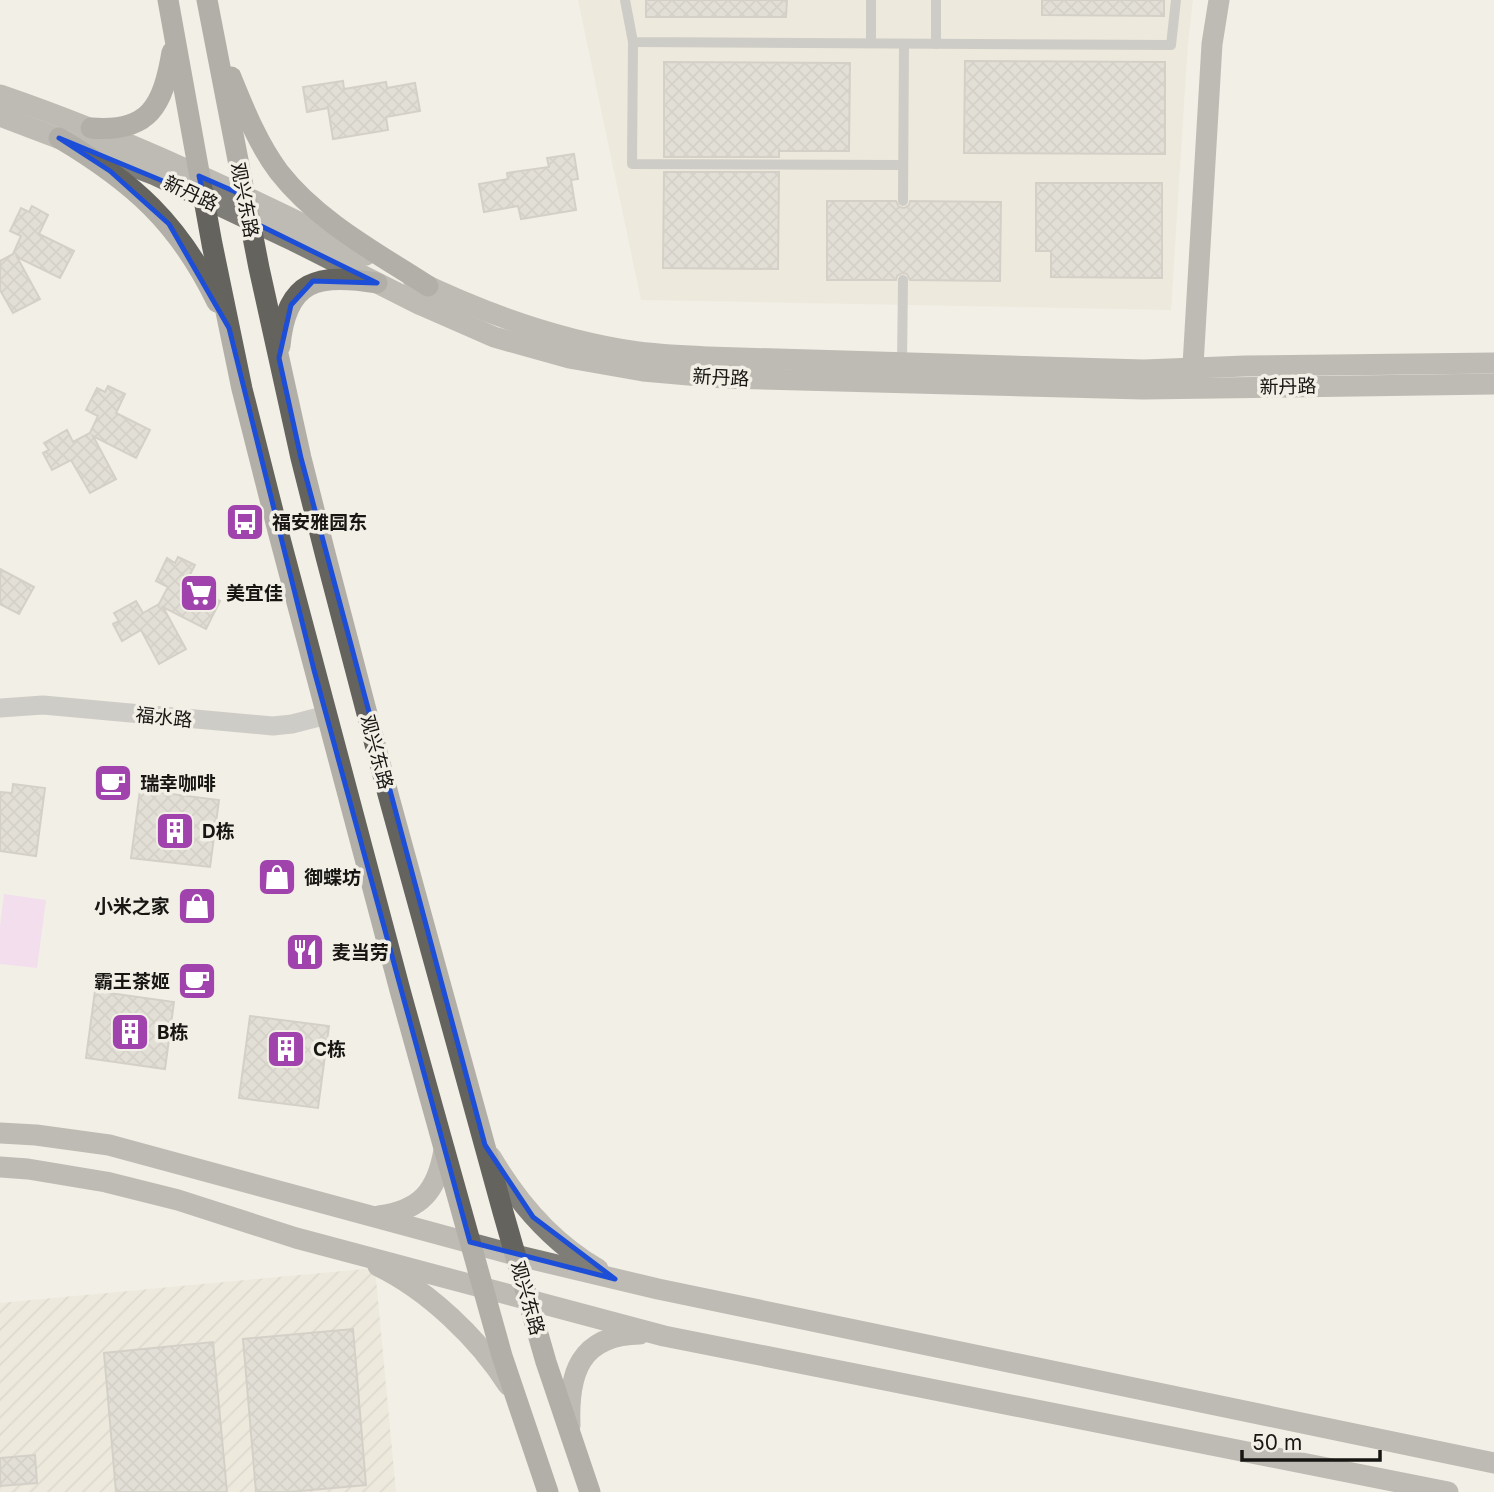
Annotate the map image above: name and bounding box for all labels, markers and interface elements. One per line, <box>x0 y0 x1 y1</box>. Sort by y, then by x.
street label: 观兴东路 <box>226 161 263 240</box>
street label: 新丹路 <box>160 171 221 216</box>
street label: 新丹路 <box>692 365 750 390</box>
street label: 新丹路 <box>1259 375 1317 398</box>
bus stop icon: 福安雅园东 <box>224 501 266 543</box>
place label: 福安雅园东 <box>272 511 367 534</box>
supermarket icon: 美宜佳 <box>178 572 220 614</box>
place label: 美宜佳 <box>226 582 283 605</box>
street label: 福水路 <box>134 703 194 732</box>
street label: 观兴东路 <box>356 712 397 792</box>
cafe icon: 瑞幸咖啡 <box>92 762 134 804</box>
place label: 瑞幸咖啡 <box>140 772 216 795</box>
building icon: D栋 <box>154 810 196 852</box>
place label: D栋 <box>202 820 235 843</box>
shop icon: 御蝶坊 <box>256 856 298 898</box>
place label: 御蝶坊 <box>304 866 361 889</box>
shop icon: 小米之家 <box>176 885 218 927</box>
place label: 小米之家 <box>94 895 170 918</box>
restaurant icon: 麦当劳 <box>284 931 326 973</box>
place label: 麦当劳 <box>332 941 389 964</box>
cafe icon: 霸王茶姬 <box>176 960 218 1002</box>
place label: 霸王茶姬 <box>94 970 170 993</box>
building icon: B栋 <box>109 1011 151 1053</box>
place label: B栋 <box>157 1021 189 1044</box>
building icon: C栋 <box>265 1028 307 1070</box>
place label: C栋 <box>313 1038 346 1061</box>
street label: 观兴东路 <box>506 1258 549 1338</box>
scale bar <box>1242 1418 1380 1462</box>
text: 50 m <box>1252 1430 1302 1455</box>

